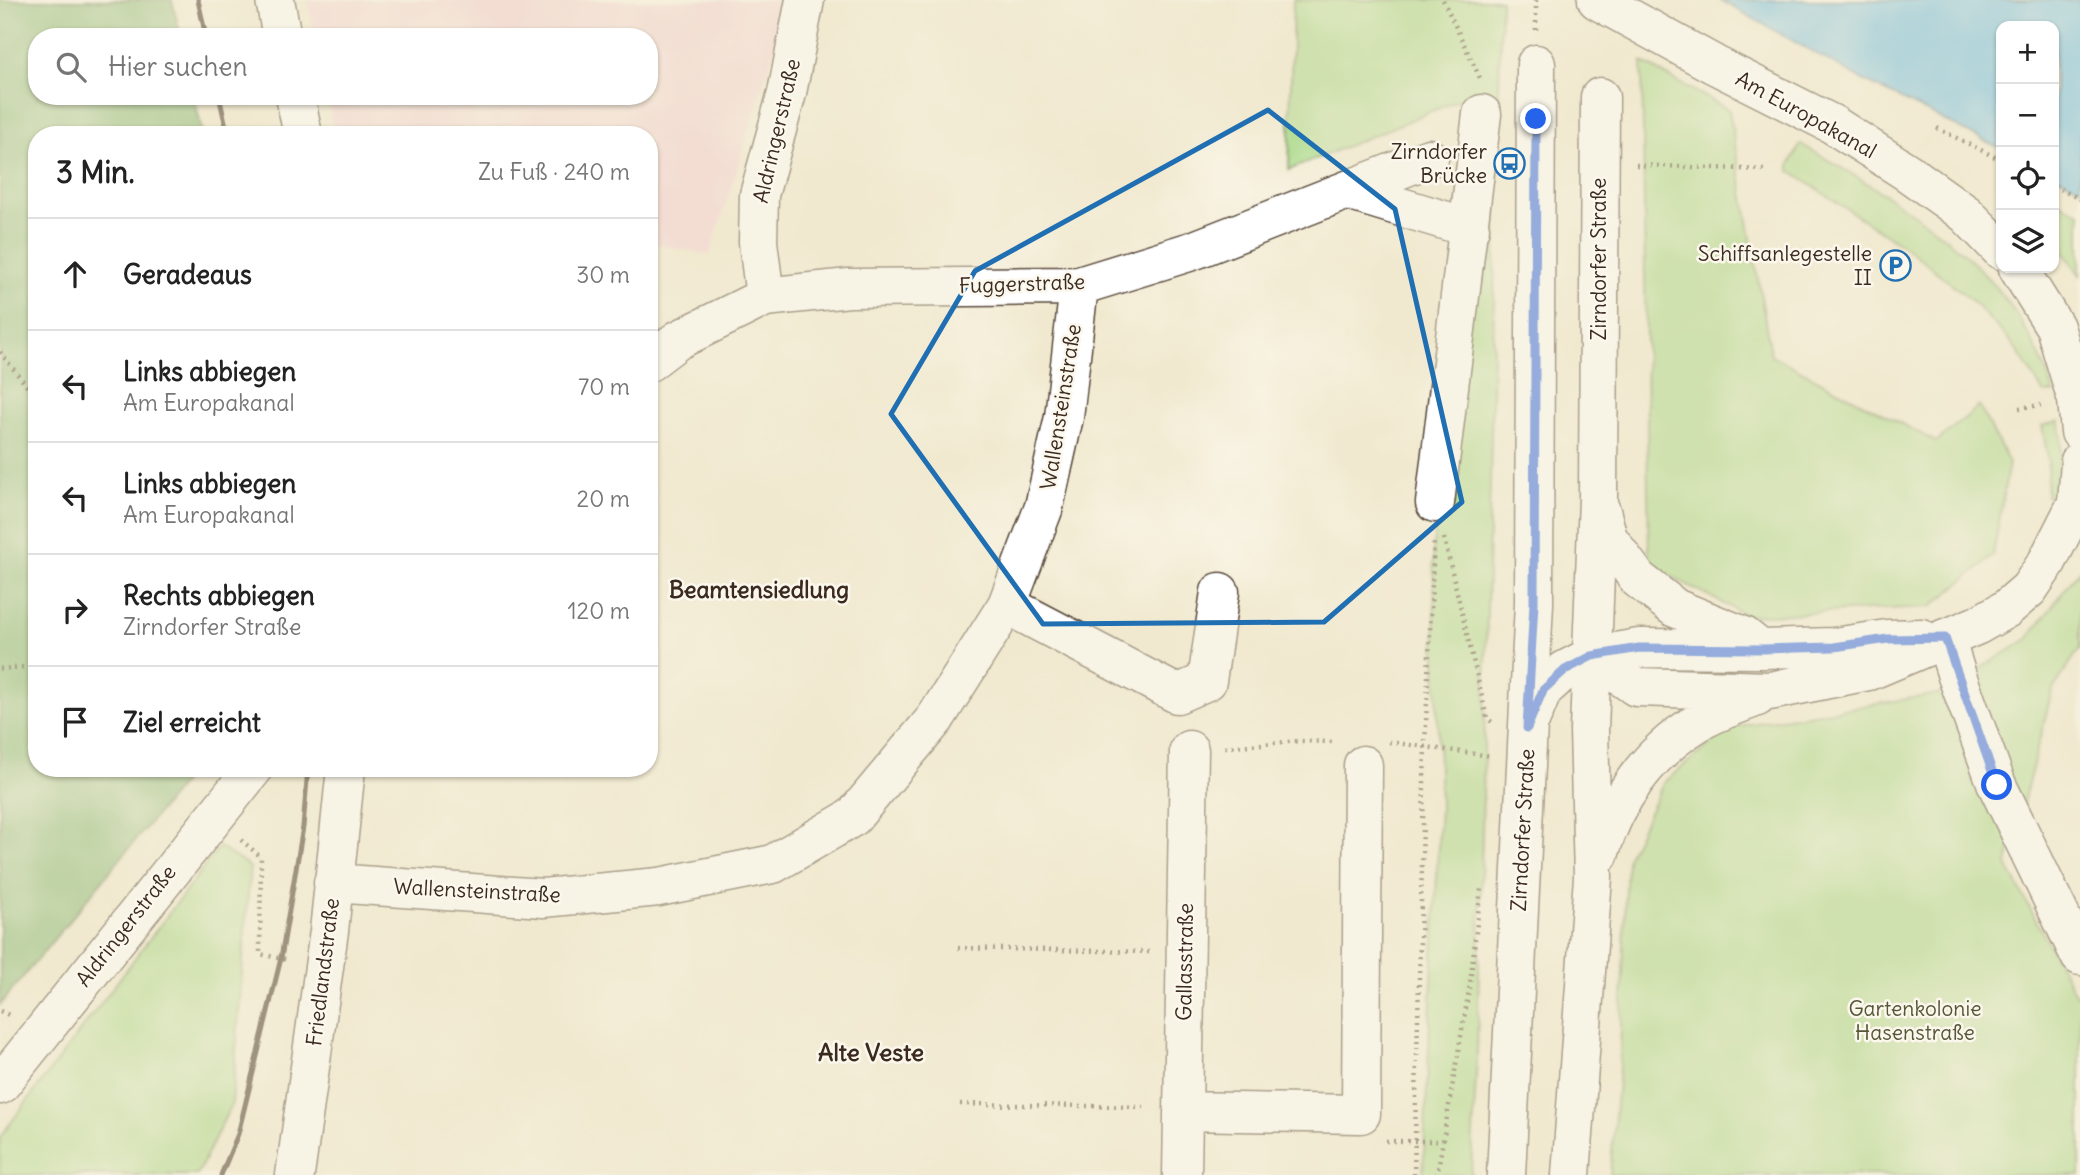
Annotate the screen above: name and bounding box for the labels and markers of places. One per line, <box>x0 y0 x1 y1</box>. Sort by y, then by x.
place label: Zirndorfer Brücke <box>1391 138 1487 189</box>
bus stop icon: Zirndorfer Brücke <box>1493 147 1527 181</box>
place label: Schiffsanlegestelle II <box>1698 240 1872 291</box>
parking icon: Schiffsanlegestelle II <box>1878 249 1912 283</box>

